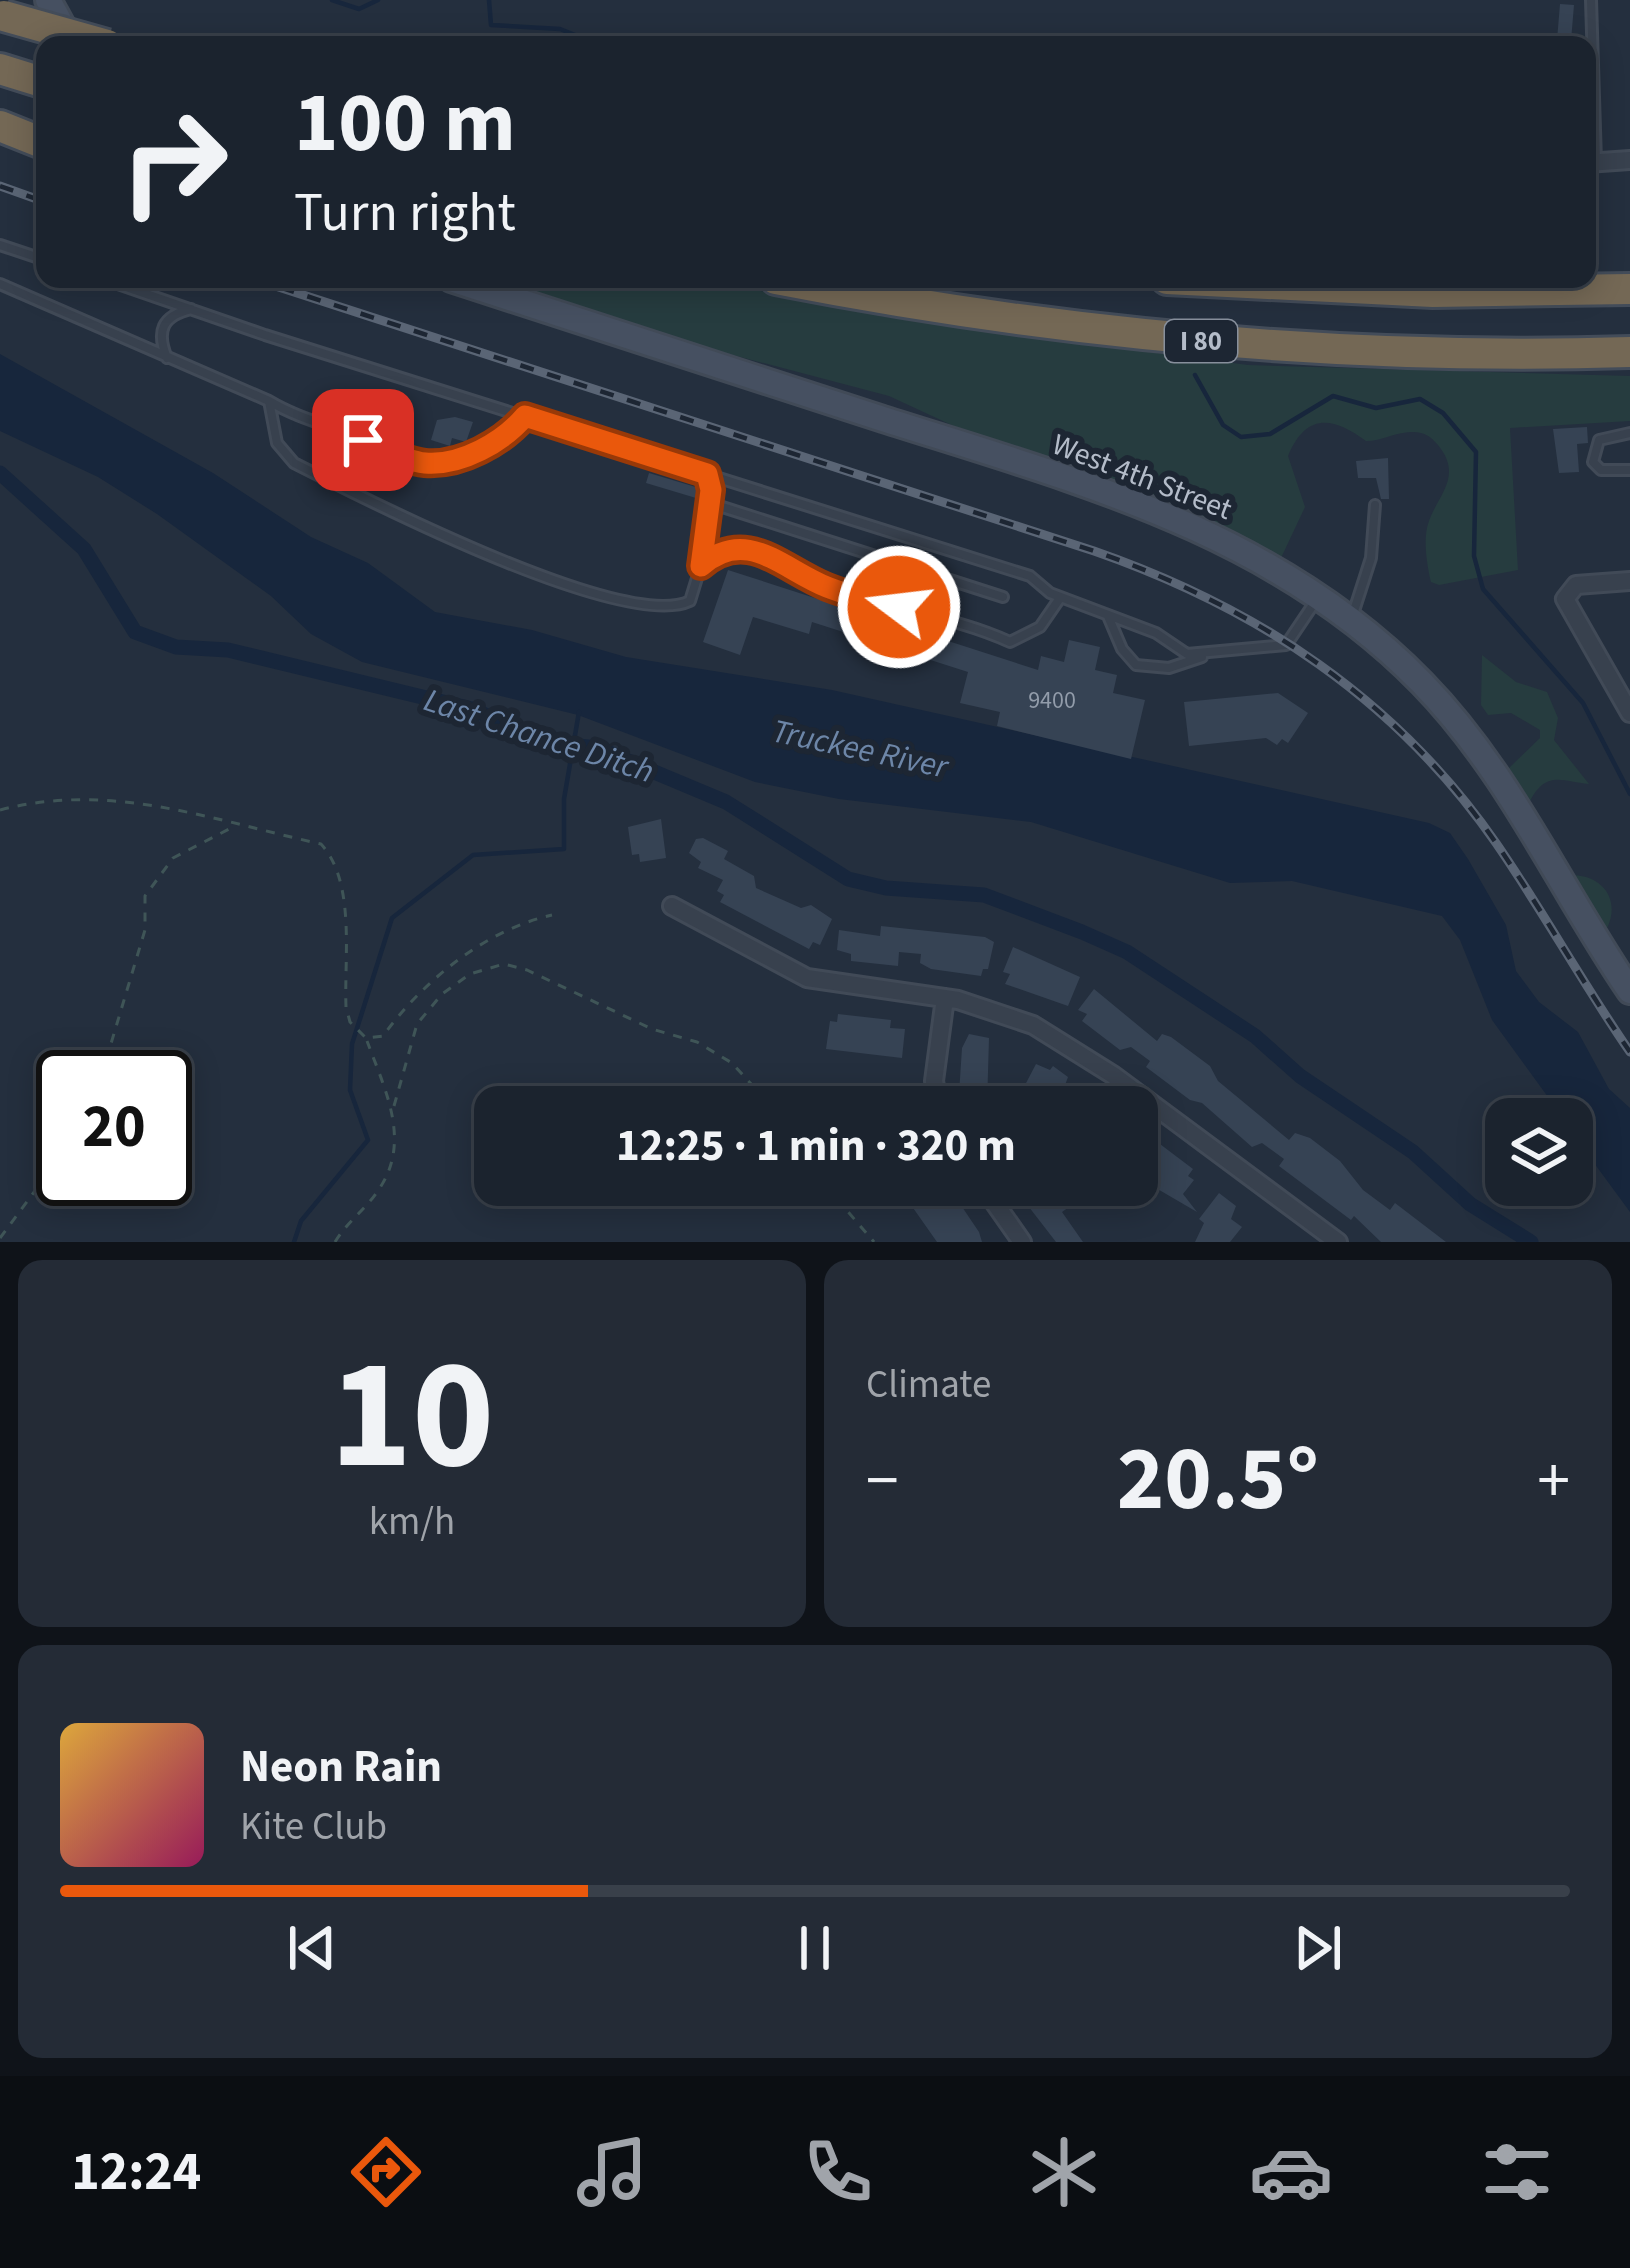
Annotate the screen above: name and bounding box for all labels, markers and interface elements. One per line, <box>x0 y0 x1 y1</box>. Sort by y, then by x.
text: 100 m <box>294 64 516 184</box>
icon: right <box>96 84 252 240</box>
text: Turn right <box>294 175 516 252</box>
road number: I 80 <box>1165 320 1237 362</box>
pin <box>312 389 414 491</box>
icon: arrive <box>330 407 396 473</box>
street label: West 4th Street <box>1046 423 1238 531</box>
position arrow <box>836 544 962 670</box>
water label: Last Chance Ditch <box>418 677 660 795</box>
house number: 9400 <box>1028 683 1076 718</box>
water label: Truckee River <box>768 707 954 791</box>
speed limit sign: 20 <box>36 1050 192 1206</box>
map controls <box>1485 1098 1593 1206</box>
button: layers <box>1485 1098 1593 1206</box>
text: 12:25 · 1 min · 320 m <box>616 1114 1016 1178</box>
text: 10 <box>330 1305 494 1527</box>
text: Climate <box>866 1357 991 1413</box>
text: 20.5° <box>1117 1416 1319 1544</box>
text: − <box>866 1434 899 1528</box>
text: + <box>1537 1434 1570 1528</box>
text: km/h <box>369 1494 455 1550</box>
text: Neon Rain <box>240 1735 442 1799</box>
text: Kite Club <box>240 1799 387 1855</box>
icon: previous <box>279 1915 345 1981</box>
icon: pause <box>782 1915 848 1981</box>
icon: next <box>1285 1915 1351 1981</box>
icon: directions <box>344 2130 428 2214</box>
icon: music <box>570 2130 654 2214</box>
icon: phone <box>796 2130 880 2214</box>
icon: climate <box>1022 2130 1106 2214</box>
icon: car <box>1249 2130 1333 2214</box>
icon: filters <box>1475 2130 1559 2214</box>
text: 12:24 <box>71 2134 201 2211</box>

